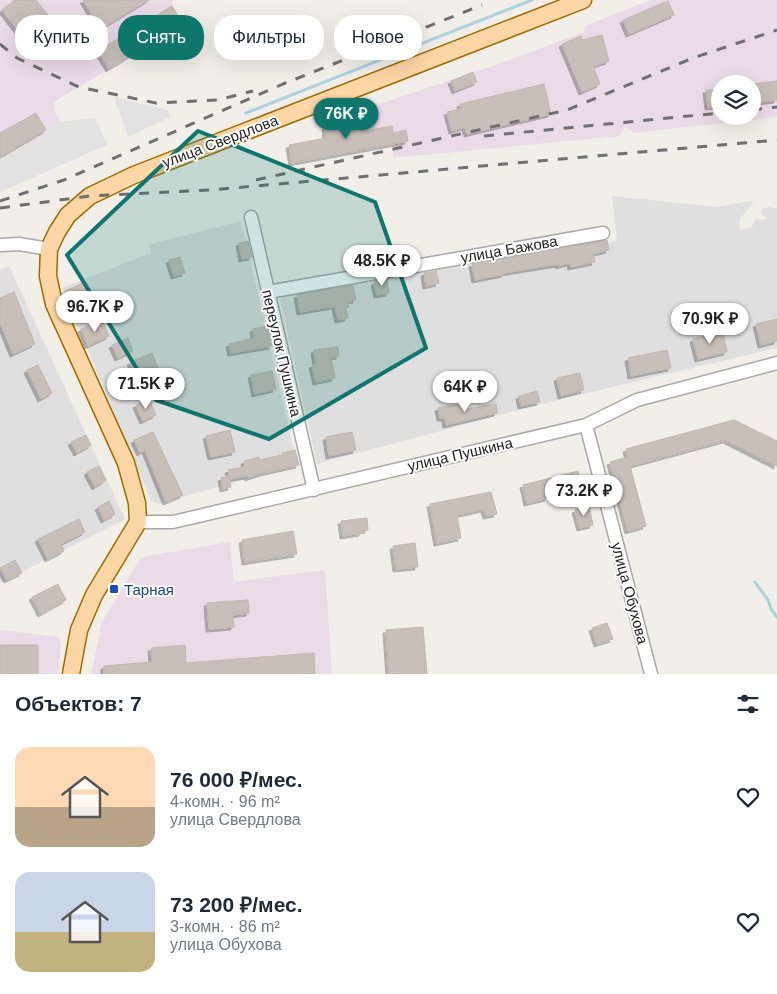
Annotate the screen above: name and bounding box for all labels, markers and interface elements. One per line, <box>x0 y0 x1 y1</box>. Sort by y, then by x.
chip: Купить <box>15 15 108 60</box>
chip: Снять <box>118 15 204 60</box>
chip: Фильтры <box>214 15 324 60</box>
chip: Новое <box>334 15 422 60</box>
map controls <box>711 75 761 125</box>
button: layers <box>711 75 761 125</box>
pin: 76K ₽ <box>311 98 381 140</box>
text: 76K ₽ <box>324 105 368 122</box>
street label: улица Свердлова <box>160 111 281 171</box>
street label: улица Бажова <box>459 232 559 266</box>
pin: 48.5K ₽ <box>336 244 428 287</box>
text: 48.5K ₽ <box>354 252 410 269</box>
street label: переулок Пушкина <box>259 288 305 419</box>
pin: 96.7K ₽ <box>49 290 141 333</box>
text: 96.7K ₽ <box>67 298 123 315</box>
pin: 70.9K ₽ <box>664 302 756 345</box>
text: 70.9K ₽ <box>682 310 738 327</box>
pin: 71.5K ₽ <box>100 368 192 410</box>
pin: 64K ₽ <box>430 370 500 413</box>
text: 71.5K ₽ <box>118 375 174 392</box>
text: 64K ₽ <box>443 378 487 395</box>
street label: улица Пушкина <box>406 434 515 474</box>
pin: 73.2K ₽ <box>538 474 630 517</box>
text: 73.2K ₽ <box>556 482 612 499</box>
street label: улица Обухова <box>608 540 652 646</box>
place label: Тарная <box>124 581 174 598</box>
marker: Тарная <box>108 583 120 595</box>
icon: filters <box>734 690 762 718</box>
text: Объектов: 7 <box>15 692 142 715</box>
icon: home <box>55 767 115 827</box>
text: 76 000 ₽/мес. <box>170 768 303 791</box>
icon: heart <box>734 783 762 811</box>
text: 4-комн. · 96 m² <box>170 793 280 810</box>
text: улица Свердлова <box>170 811 301 828</box>
icon: home <box>55 892 115 952</box>
text: 73 200 ₽/мес. <box>170 893 303 916</box>
icon: heart <box>734 908 762 936</box>
text: 3-комн. · 86 m² <box>170 918 280 935</box>
text: улица Обухова <box>170 936 282 953</box>

